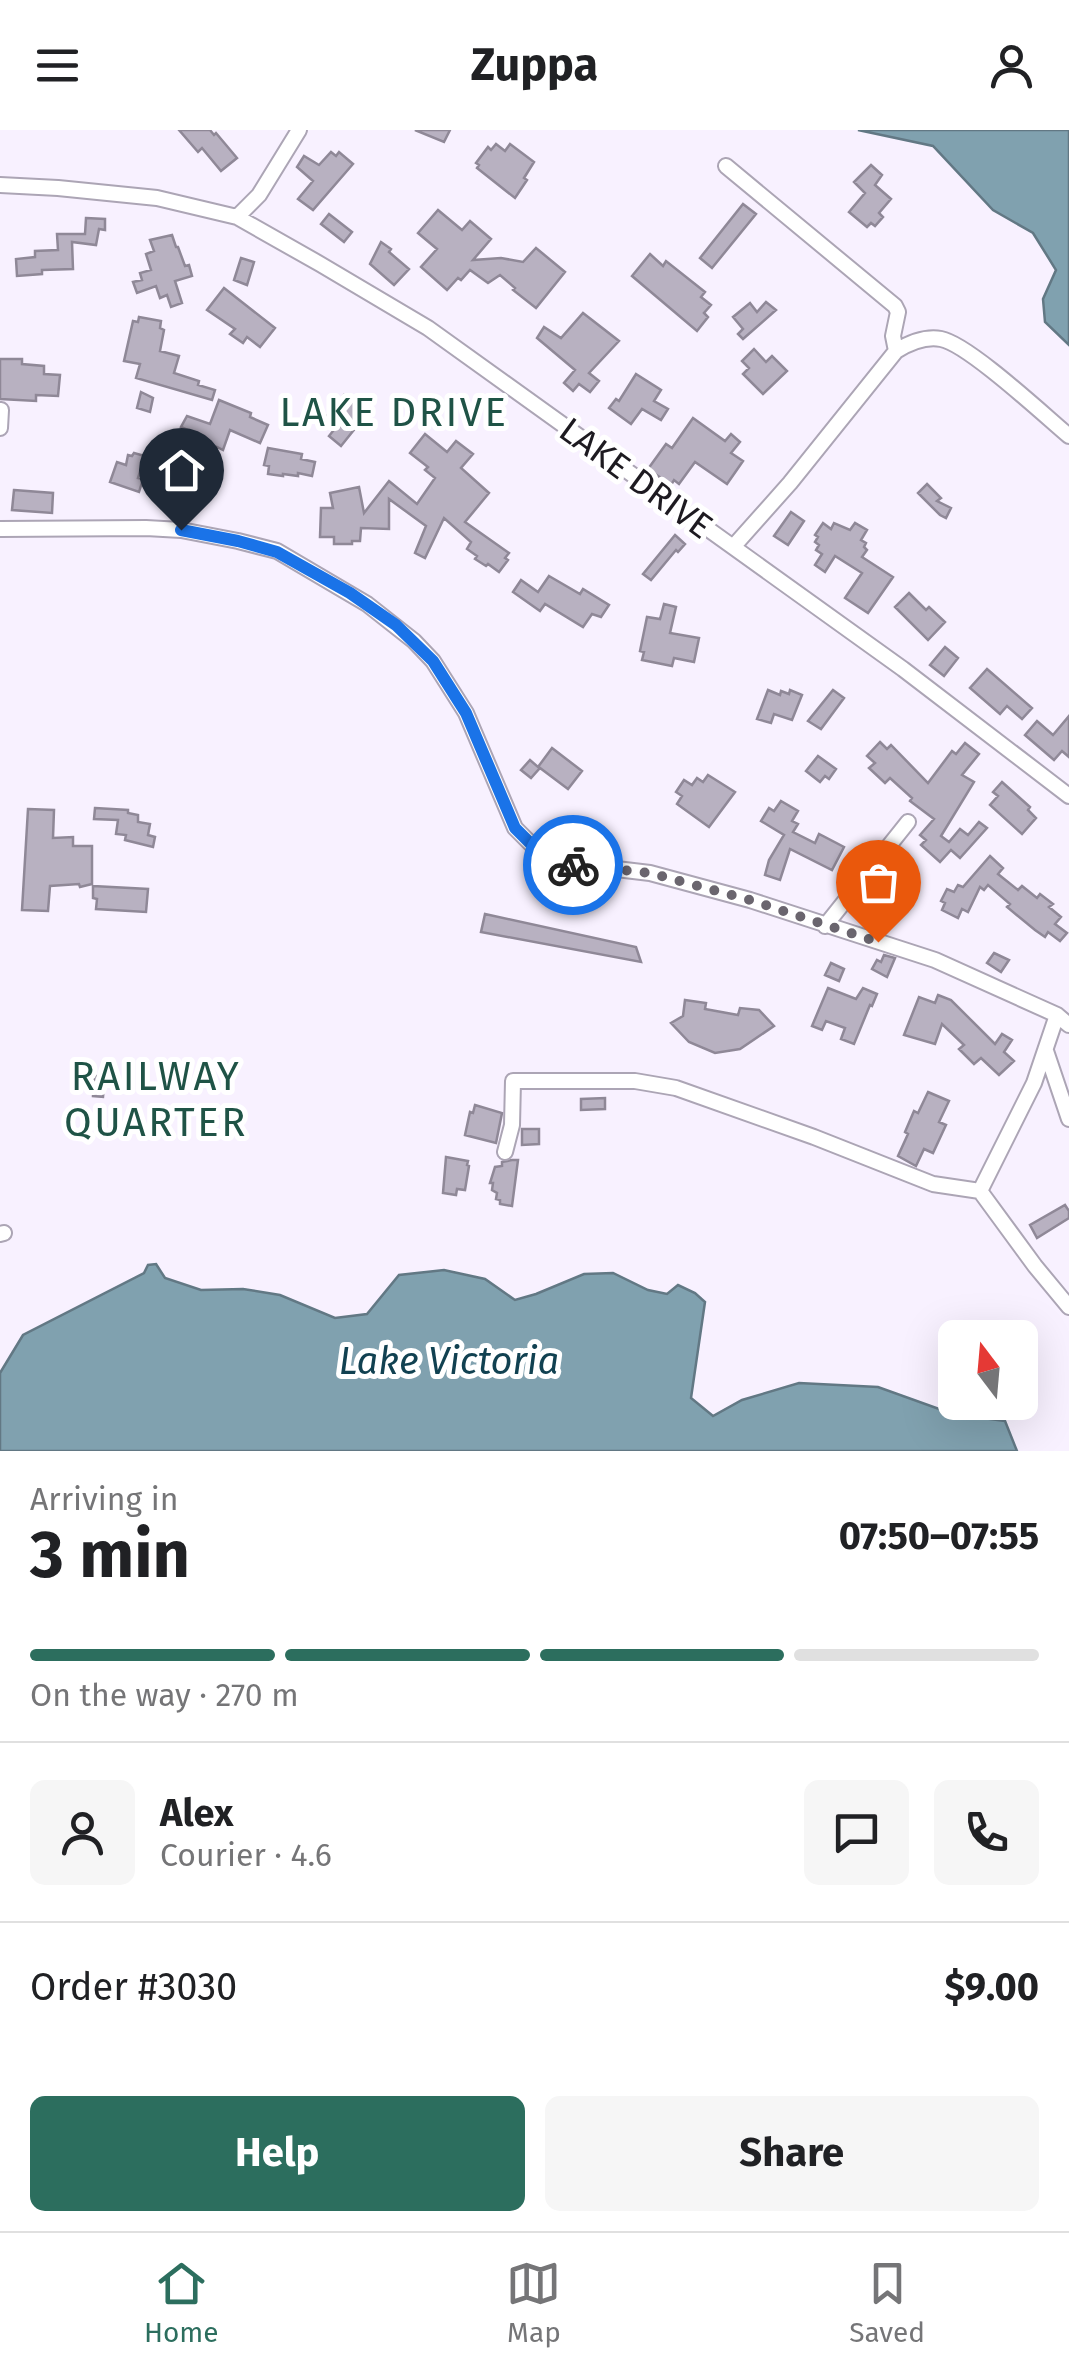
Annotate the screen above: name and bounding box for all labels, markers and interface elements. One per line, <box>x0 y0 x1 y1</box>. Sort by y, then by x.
icon: menu <box>30 38 85 93</box>
text: Zuppa <box>471 38 598 92</box>
icon: person <box>984 38 1039 93</box>
district label: LAKE DRIVE <box>280 389 508 437</box>
street label: LAKE DRIVE <box>552 409 720 547</box>
pin <box>139 428 224 531</box>
icon: home <box>154 443 209 498</box>
courier <box>523 815 623 915</box>
icon: bike <box>546 838 601 893</box>
pin <box>836 840 921 943</box>
icon: bag <box>851 855 906 910</box>
district label: RAILWAY QUARTER <box>64 1053 248 1147</box>
north arrow <box>938 1320 1038 1420</box>
map controls <box>938 1320 1038 1420</box>
water label: Lake Victoria <box>339 1338 559 1384</box>
text: Arriving in <box>30 1480 178 1518</box>
text: 07:50–07:55 <box>839 1513 1039 1559</box>
text: 3 min <box>30 1516 190 1594</box>
text: On the way · 270 m <box>30 1676 299 1714</box>
button: person <box>30 1780 135 1885</box>
button: chat <box>804 1780 909 1885</box>
button: phone <box>934 1780 1039 1885</box>
text: Alex <box>160 1790 233 1836</box>
text: Courier · 4.6 <box>160 1836 332 1874</box>
text: Order #3030 <box>30 1964 237 2010</box>
text: $9.00 <box>944 1964 1039 2010</box>
button: Help <box>30 2096 525 2211</box>
button: Share <box>545 2096 1039 2211</box>
tab: Home <box>144 2256 219 2349</box>
tab: Map <box>506 2256 561 2349</box>
tab: Saved <box>849 2256 925 2349</box>

